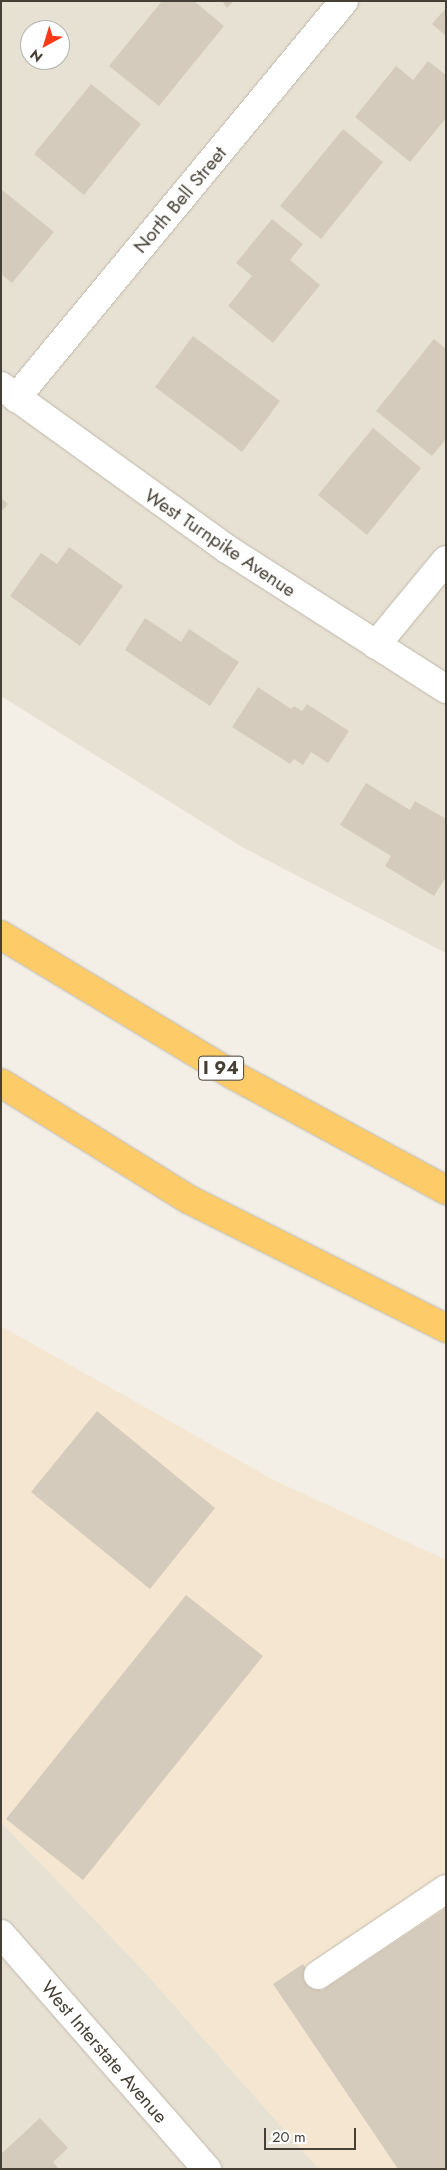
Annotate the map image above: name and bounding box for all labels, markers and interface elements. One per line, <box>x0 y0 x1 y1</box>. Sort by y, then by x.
north arrow <box>20 20 70 70</box>
text: N <box>26 45 47 67</box>
street label: North Bell Street <box>129 142 231 258</box>
street label: West Turnpike Avenue <box>140 484 300 602</box>
road number: I 94 <box>197 1052 245 1084</box>
street label: West Interstate Avenue <box>36 1976 172 2128</box>
scale bar <box>267 2118 360 2150</box>
text: 20 m <box>272 2126 306 2148</box>

